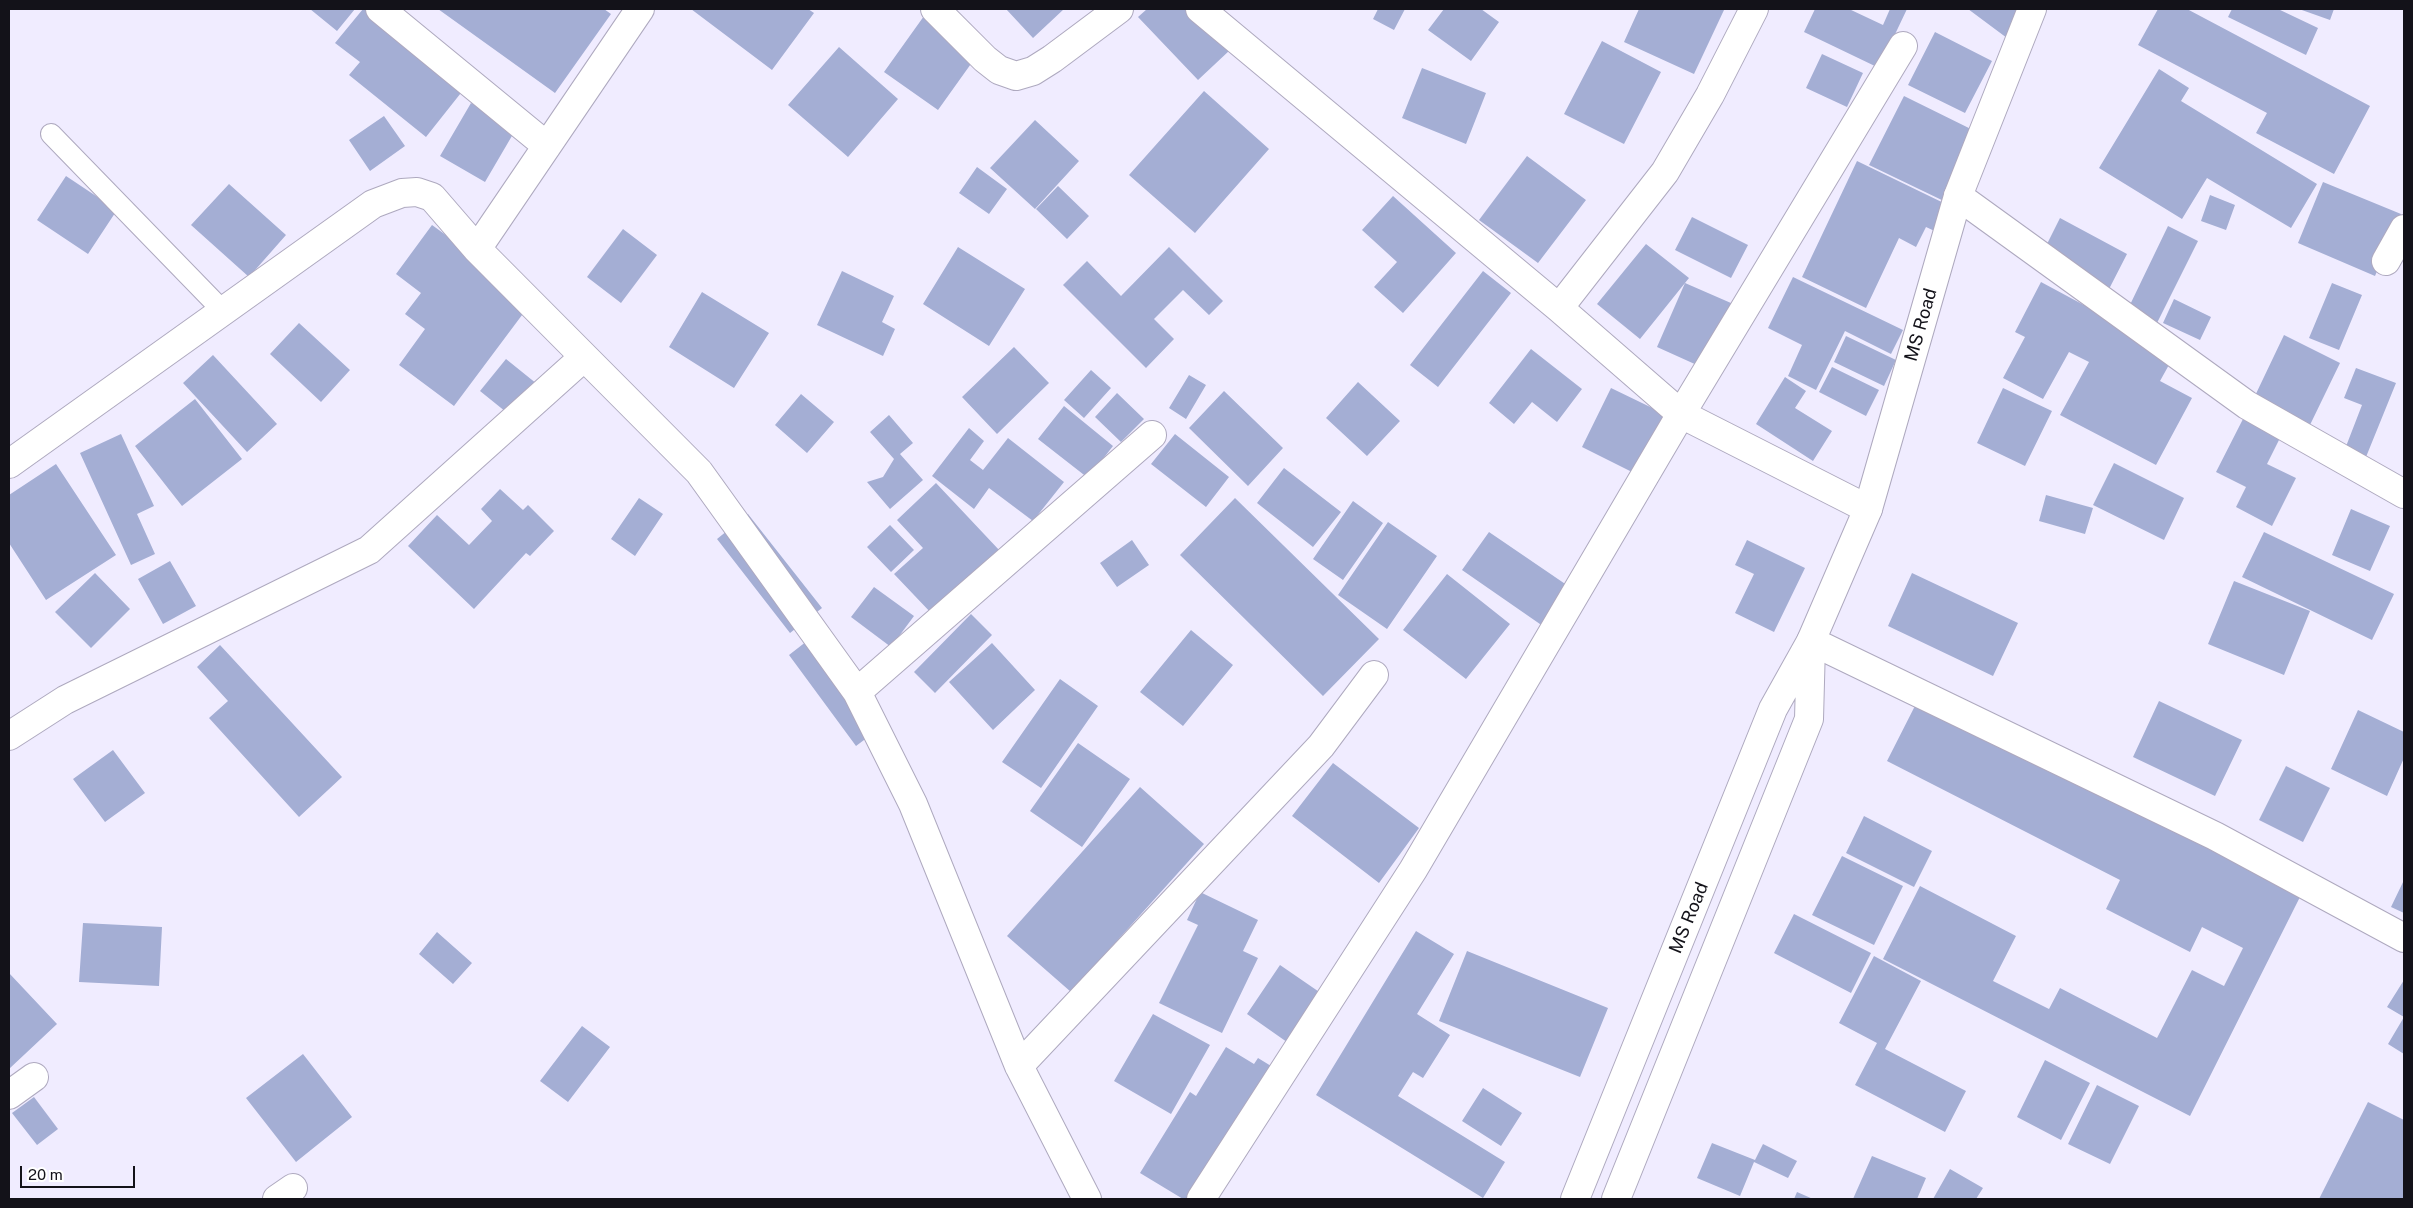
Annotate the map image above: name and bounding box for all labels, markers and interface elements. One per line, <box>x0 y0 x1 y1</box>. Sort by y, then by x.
street label: MS Road <box>1900 286 1942 364</box>
street label: MS Road <box>1665 879 1713 957</box>
scale bar <box>22 1156 138 1188</box>
text: 20 m <box>28 1166 63 1183</box>

